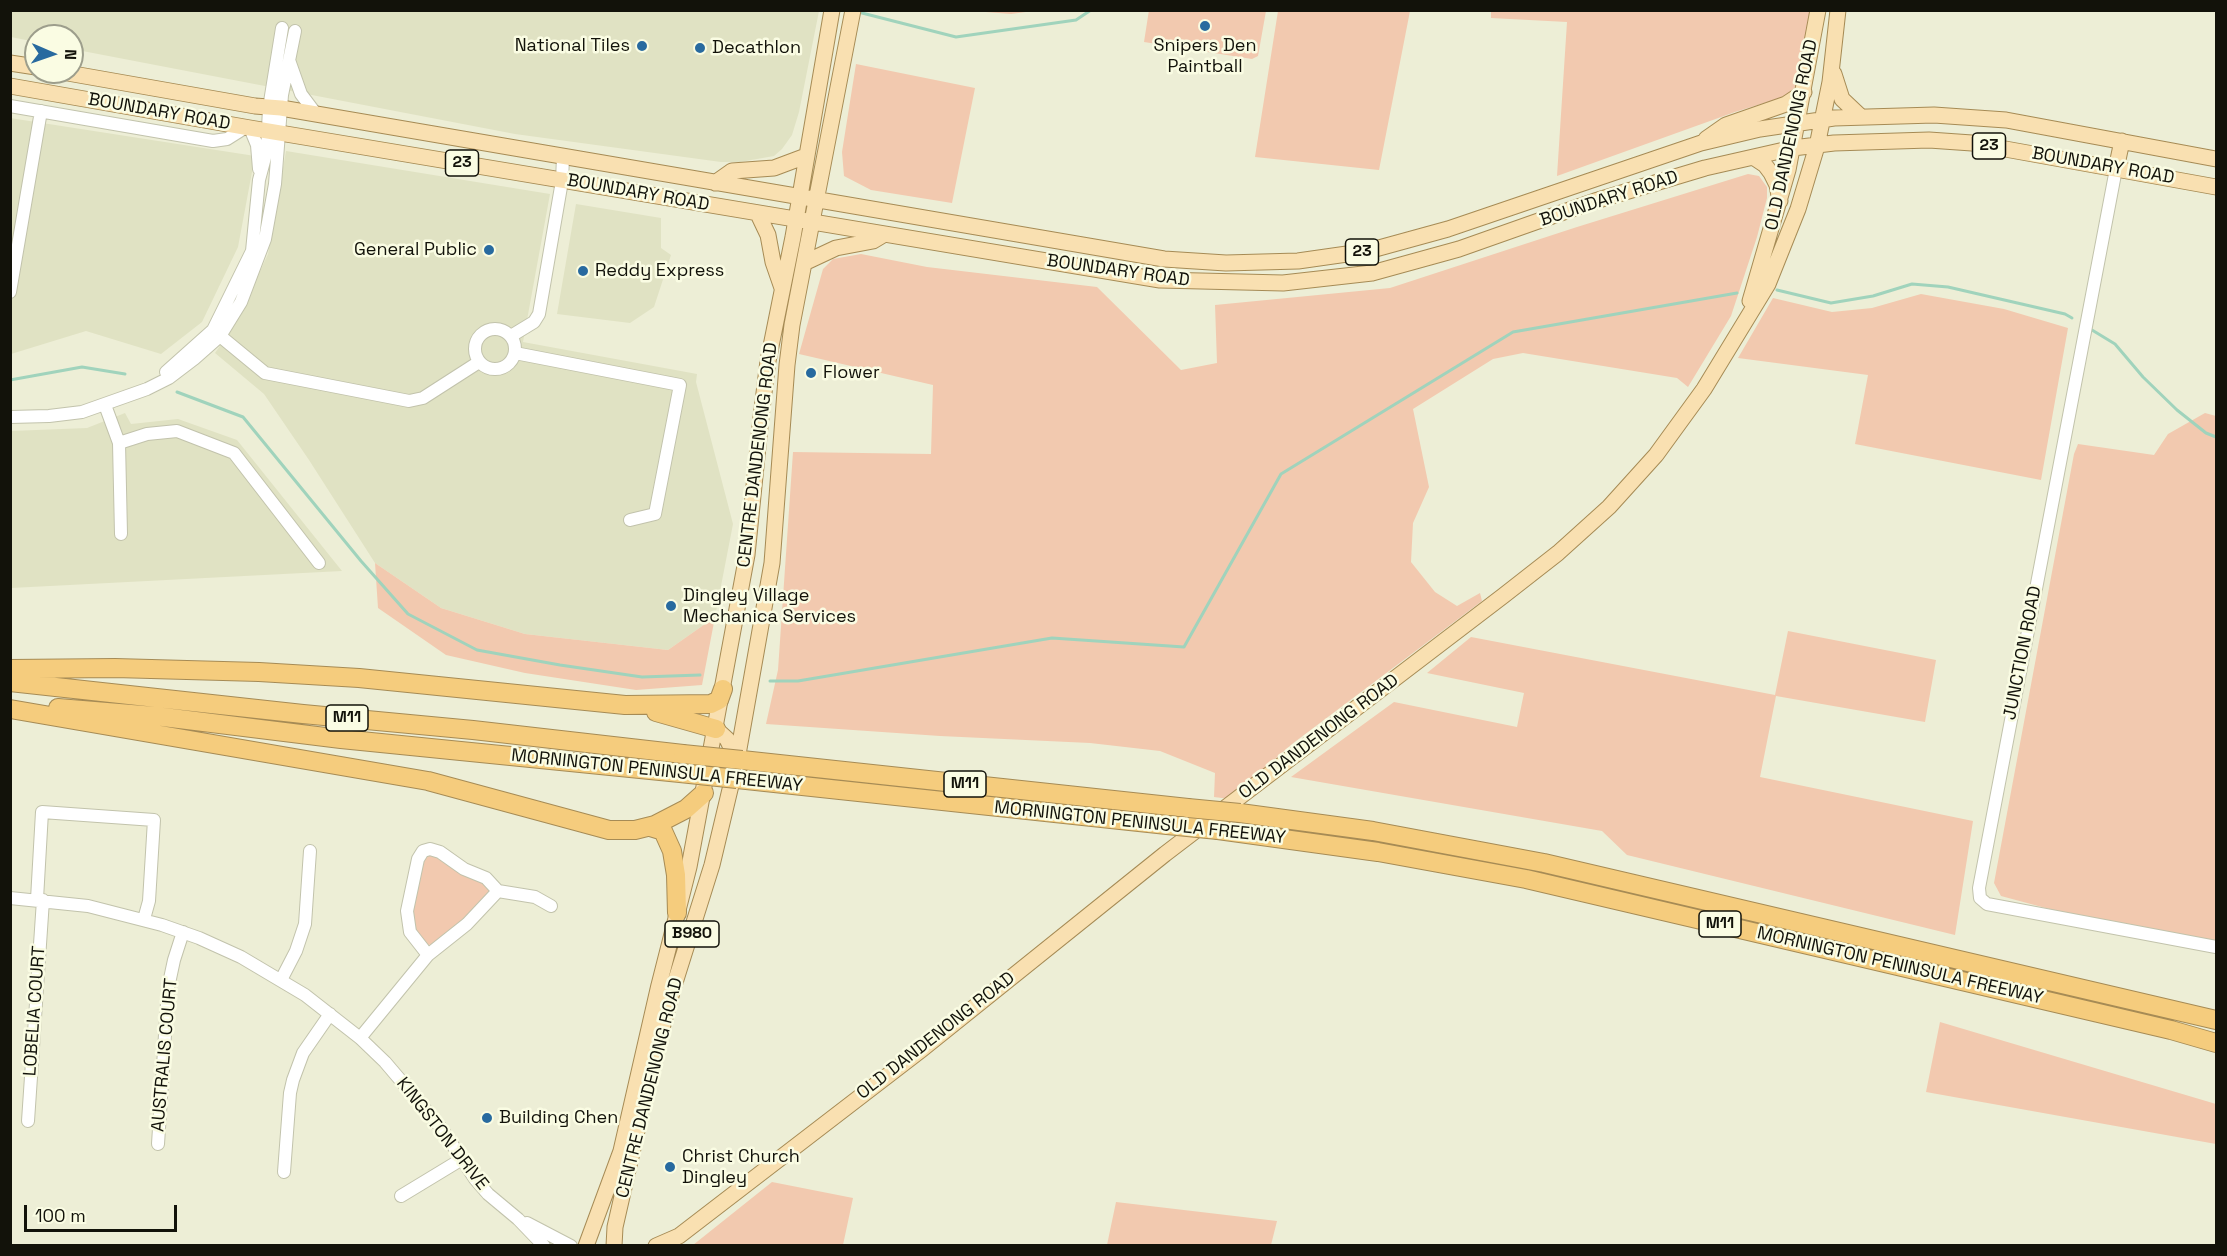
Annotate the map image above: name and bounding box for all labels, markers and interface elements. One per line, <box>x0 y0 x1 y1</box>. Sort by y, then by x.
marker: Snipers Den Paintball <box>1198 19 1212 33</box>
north arrow <box>24 24 84 84</box>
place label: National Tiles <box>515 35 630 57</box>
place label: Snipers Den Paintball <box>1153 35 1257 78</box>
place label: Decathlon <box>712 37 801 59</box>
street label: OLD DANDENONG ROAD <box>1761 38 1823 232</box>
marker: National Tiles <box>635 39 649 53</box>
marker: Decathlon <box>693 41 707 55</box>
text: N <box>60 49 81 60</box>
street label: BOUNDARY ROAD <box>86 89 232 135</box>
road number: 23 <box>1972 133 2006 159</box>
street label: BOUNDARY ROAD <box>2030 143 2176 189</box>
road number: 23 <box>446 150 478 176</box>
street label: BOUNDARY ROAD <box>1537 166 1681 232</box>
street label: BOUNDARY ROAD <box>565 170 711 216</box>
place label: General Public <box>354 239 477 261</box>
road number: 23 <box>1346 239 1378 265</box>
marker: General Public <box>482 243 496 257</box>
street label: BOUNDARY ROAD <box>1045 250 1191 292</box>
place label: Reddy Express <box>595 260 724 282</box>
marker: Reddy Express <box>576 264 590 278</box>
street label: CENTRE DANDENONG ROAD <box>733 341 783 569</box>
place label: Flower <box>823 362 880 384</box>
marker: Flower <box>804 366 818 380</box>
street label: JUNCTION ROAD <box>1999 584 2047 722</box>
place label: Dingley Village Mechanica Services <box>683 585 856 628</box>
marker: Dingley Village Mechanica Services <box>664 599 678 613</box>
street label: OLD DANDENONG ROAD <box>1235 670 1403 804</box>
road number: M11 <box>326 705 368 731</box>
street label: MORNINGTON PENINSULA FREEWAY <box>510 745 804 797</box>
road number: M11 <box>944 771 986 797</box>
street label: MORNINGTON PENINSULA FREEWAY <box>993 797 1287 849</box>
road number: M11 <box>1699 911 1741 937</box>
road number: B980 <box>665 921 719 947</box>
street label: MORNINGTON PENINSULA FREEWAY <box>1755 923 2045 1009</box>
street label: LOBELIA COURT <box>20 945 50 1077</box>
street label: OLD DANDENONG ROAD <box>853 968 1019 1104</box>
street label: CENTRE DANDENONG ROAD <box>612 976 688 1200</box>
street label: AUSTRALIS COURT <box>148 977 182 1133</box>
street label: KINGSTON DRIVE <box>391 1073 493 1195</box>
place label: Building Chen <box>499 1107 618 1129</box>
marker: Building Chen <box>480 1111 494 1125</box>
place label: Christ Church Dingley <box>682 1146 800 1188</box>
marker: Christ Church Dingley <box>663 1160 677 1174</box>
scale bar <box>27 1193 180 1231</box>
text: 100 m <box>35 1204 86 1227</box>

